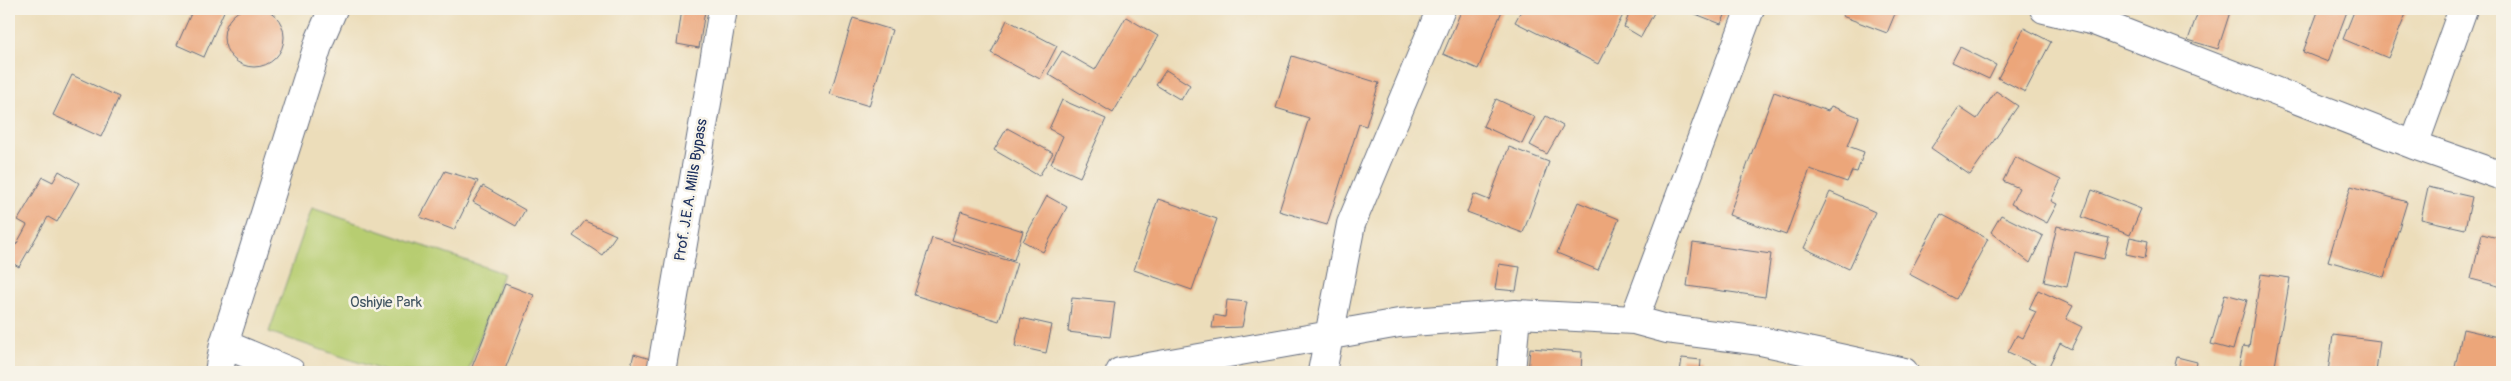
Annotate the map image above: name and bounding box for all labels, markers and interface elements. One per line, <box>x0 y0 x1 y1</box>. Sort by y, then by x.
street label: Prof. J.E.A. Mills Bypass <box>670 117 712 262</box>
park label: Oshiyie Park <box>350 293 423 312</box>

